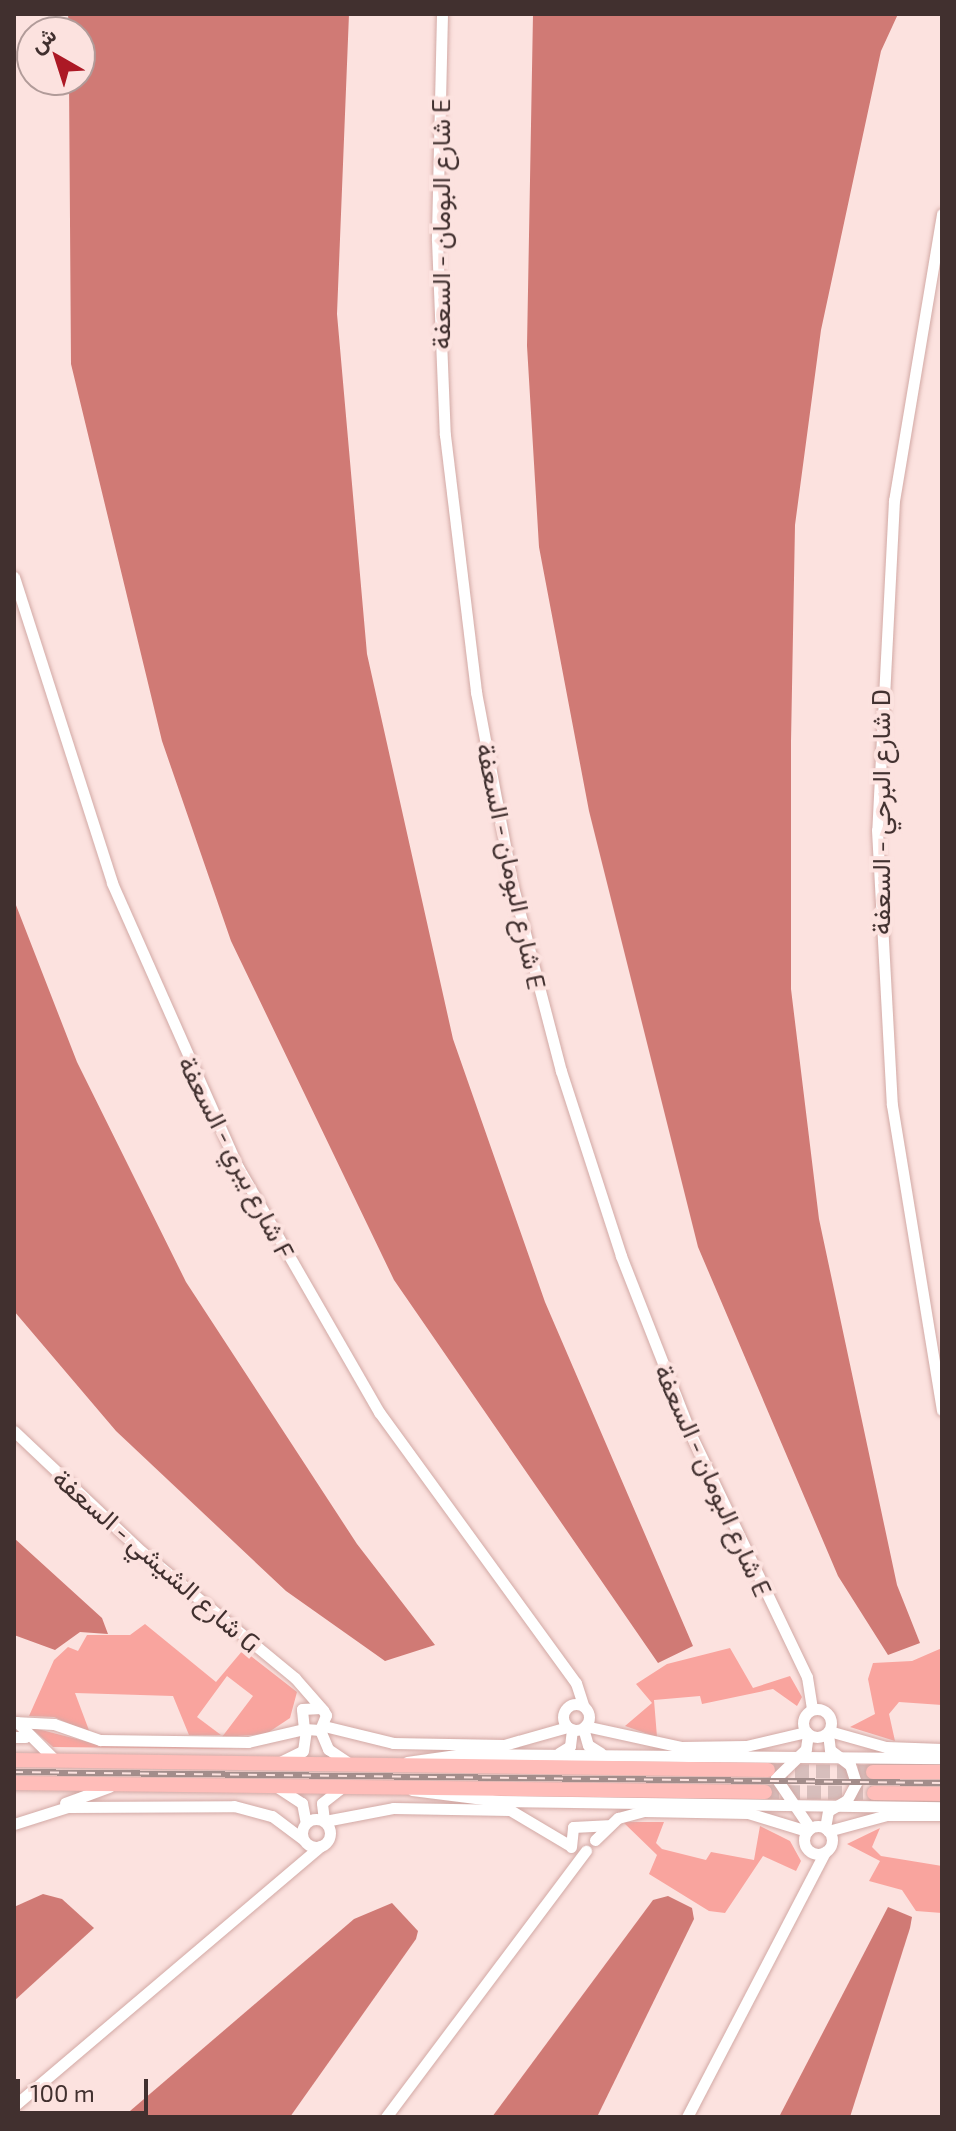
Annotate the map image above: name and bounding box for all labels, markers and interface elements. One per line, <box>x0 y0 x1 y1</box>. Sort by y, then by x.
north arrow <box>16 16 96 96</box>
text: ش <box>24 20 61 57</box>
street label: شارع البومان - السعفة E <box>424 99 456 349</box>
street label: شارع البرحي - السعفة D <box>864 689 896 935</box>
street label: شارع البومان - السعفة E <box>471 740 553 992</box>
street label: شارع يبري - السعفة F <box>172 1050 302 1264</box>
street label: شارع البومان - السعفة E <box>649 1359 779 1601</box>
street label: شارع الشيشي - السعفة G <box>47 1462 267 1658</box>
scale bar <box>20 2063 152 2113</box>
text: 100 m <box>30 2078 95 2107</box>

